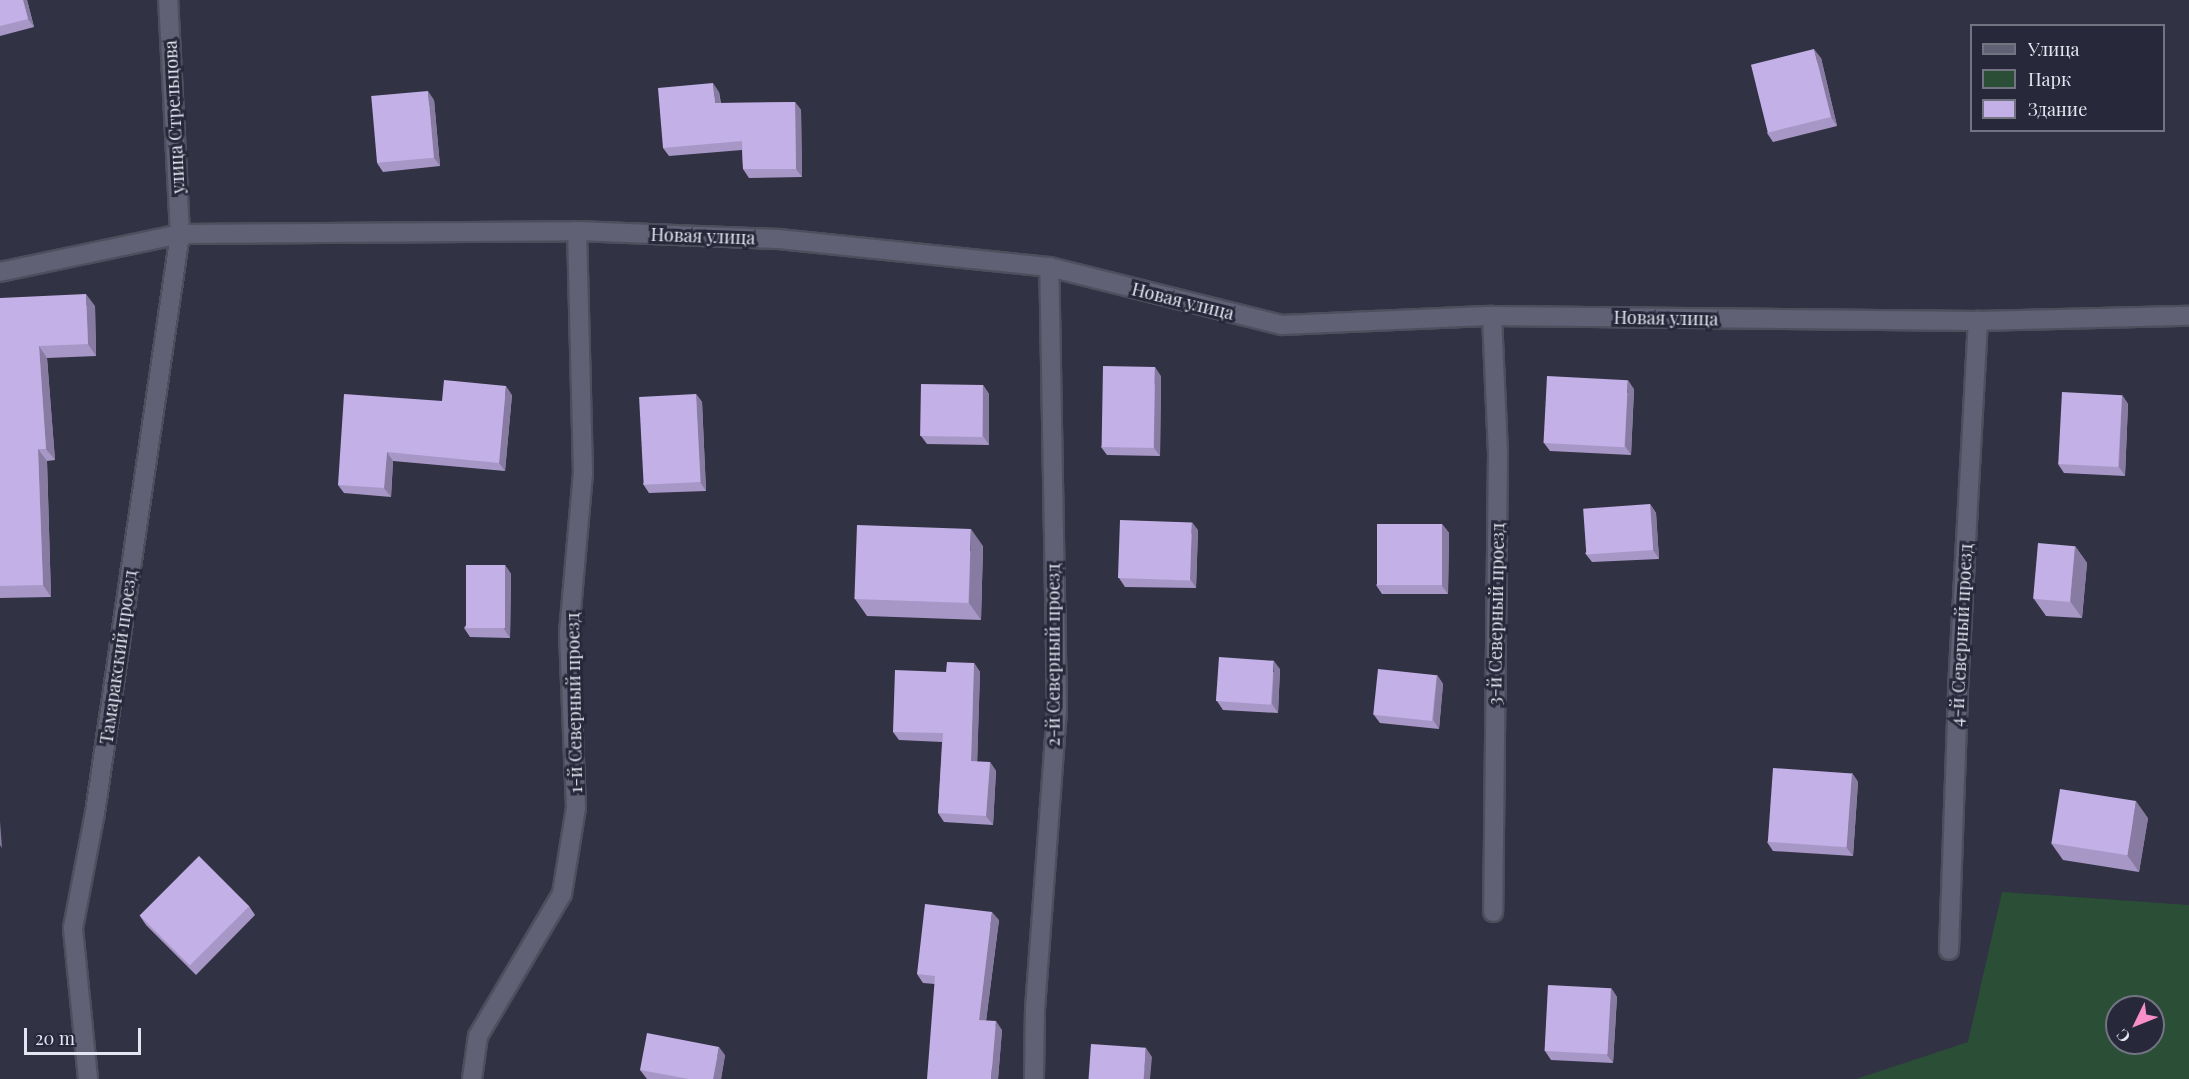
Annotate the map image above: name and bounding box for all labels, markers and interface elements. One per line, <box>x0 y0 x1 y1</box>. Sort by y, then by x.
legend <box>1970 24 2165 132</box>
text: Улица <box>2028 37 2079 61</box>
street label: улица Стрельцова <box>159 40 189 194</box>
text: Парк <box>2028 67 2071 91</box>
text: Здание <box>2028 97 2087 121</box>
street label: Новая улица <box>650 223 756 249</box>
street label: Новая улица <box>1130 278 1236 324</box>
street label: Новая улица <box>1613 306 1719 330</box>
street label: 3-й Северный проезд <box>1484 523 1508 705</box>
street label: 4-й Северный проезд <box>1945 543 1977 727</box>
street label: 2-й Северный проезд <box>1042 564 1064 746</box>
street label: Тамаракский проезд <box>95 569 141 745</box>
street label: 1-й Северный проезд <box>562 612 586 794</box>
north arrow <box>2105 995 2165 1055</box>
scale bar <box>27 1016 144 1054</box>
text: С <box>2111 1025 2134 1048</box>
text: 20 m <box>35 1026 75 1050</box>

